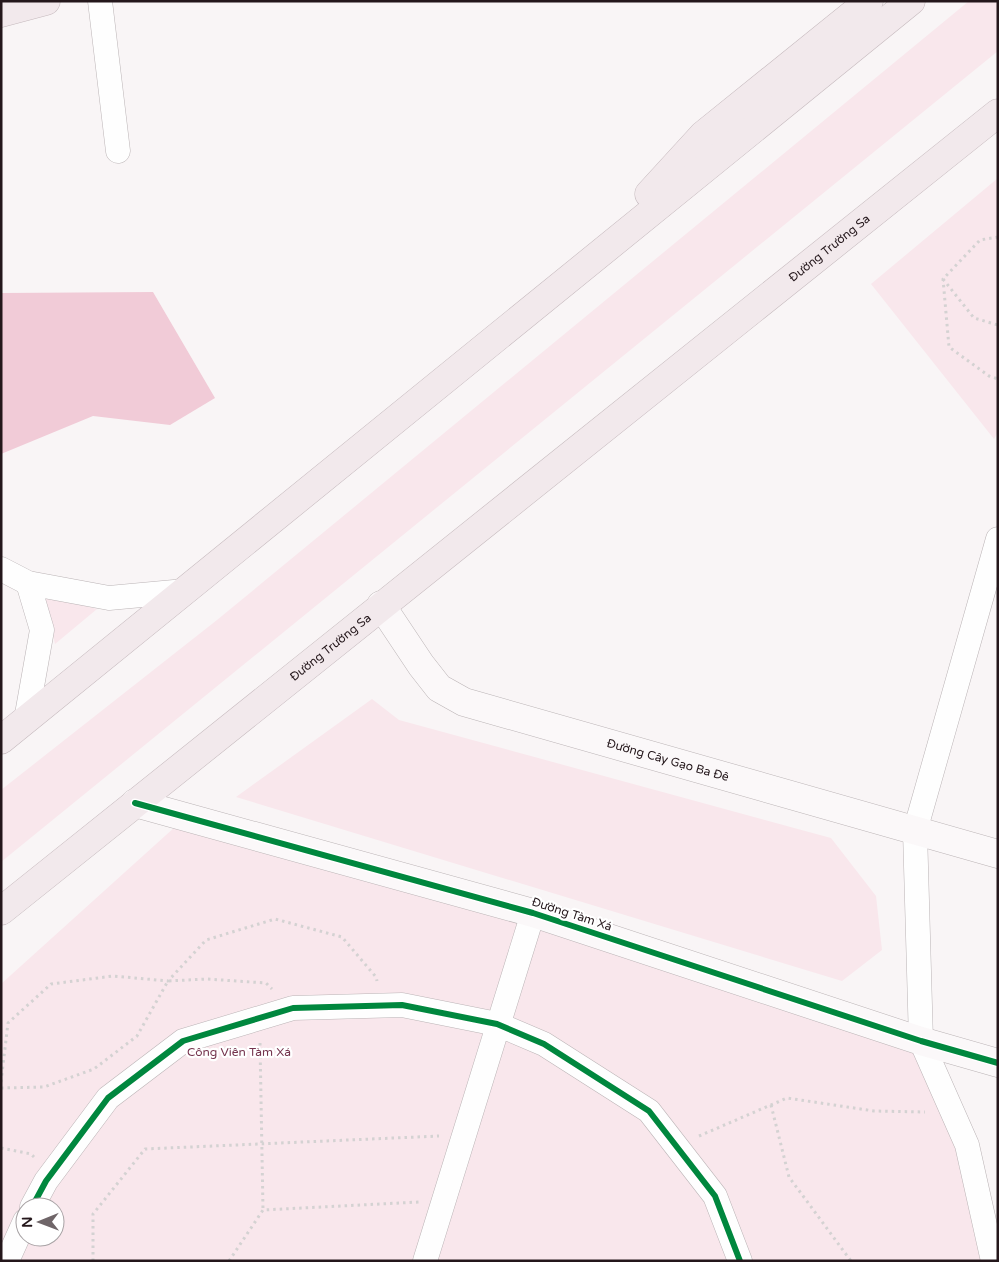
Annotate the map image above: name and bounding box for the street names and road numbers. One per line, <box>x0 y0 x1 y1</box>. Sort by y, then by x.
street label: Đường Trường Sa <box>786 211 873 285</box>
street label: Đường Trường Sa <box>287 611 374 684</box>
street label: Đường Cây Gạo Ba Đê <box>605 736 731 784</box>
street label: Đường Tàm Xá <box>530 894 614 934</box>

